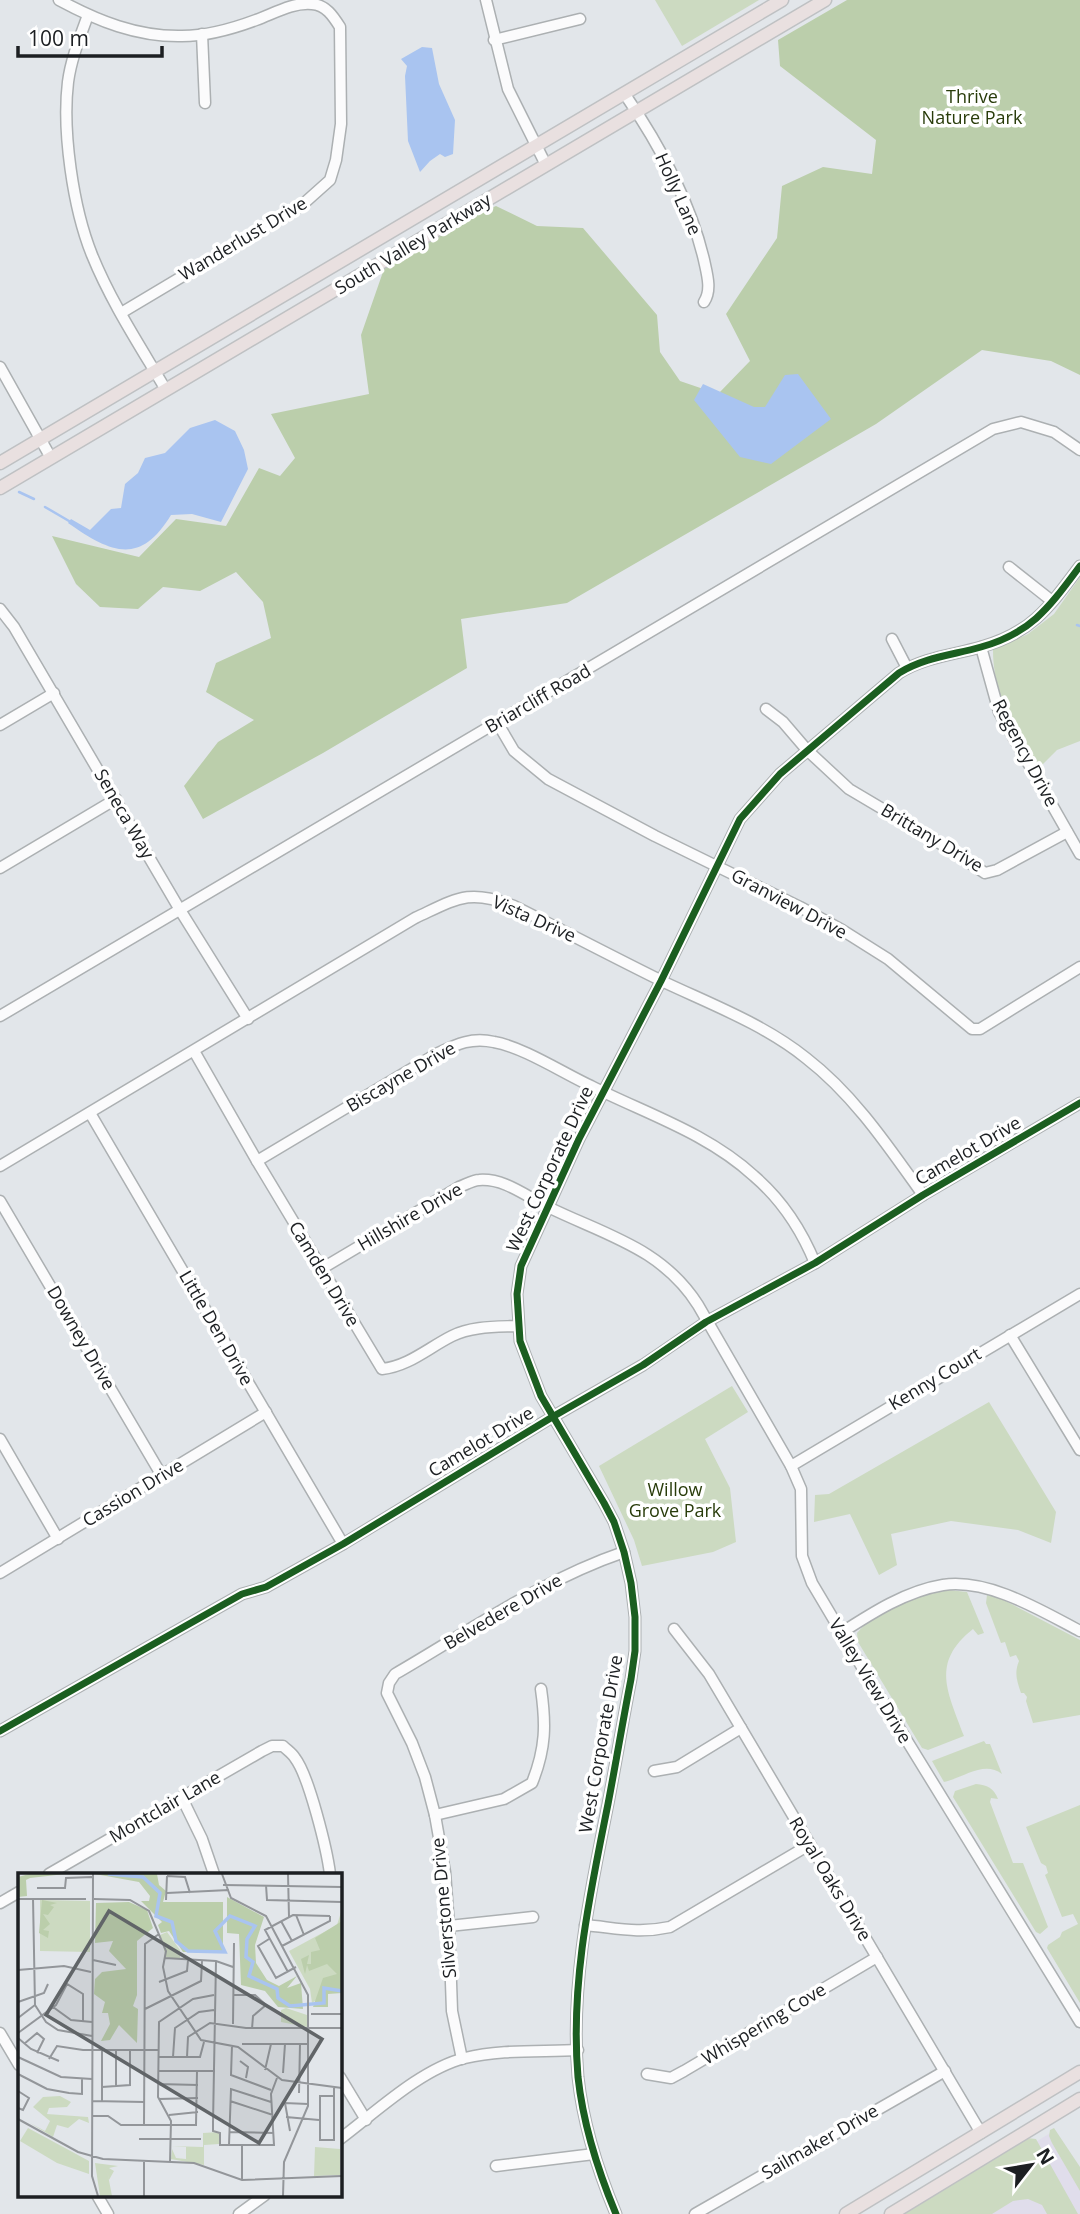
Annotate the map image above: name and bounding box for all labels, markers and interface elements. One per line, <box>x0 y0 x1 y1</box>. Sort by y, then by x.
scale bar <box>18 14 161 58</box>
text: 100 m <box>28 24 89 52</box>
park label: Thrive Nature Park <box>922 84 1023 129</box>
street label: Holly Lane <box>650 149 708 238</box>
street label: South Valley Parkway <box>330 186 496 299</box>
street label: Wanderlust Drive <box>174 190 311 286</box>
street label: Briarcliff Road <box>480 658 595 738</box>
street label: Regency Drive <box>987 695 1064 810</box>
street label: Seneca Way <box>89 764 161 864</box>
street label: Brittany Drive <box>877 797 988 877</box>
street label: Granview Drive <box>727 863 852 944</box>
street label: Vista Drive <box>489 889 580 947</box>
street label: Biscayne Drive <box>342 1035 459 1117</box>
street label: West Corporate Drive <box>500 1082 598 1255</box>
street label: Camelot Drive <box>910 1110 1025 1190</box>
street label: Hillshire Drive <box>353 1176 466 1256</box>
street label: Camden Drive <box>284 1216 366 1331</box>
street label: Little Den Drive <box>174 1266 260 1389</box>
street label: Downey Drive <box>42 1281 121 1394</box>
street label: Kenny Court <box>884 1341 985 1415</box>
street label: Camelot Drive <box>423 1400 538 1482</box>
street label: Cassion Drive <box>78 1453 187 1532</box>
park label: Willow Grove Park <box>629 1477 722 1522</box>
street label: Belvedere Drive <box>439 1568 566 1655</box>
street label: Valley View Drive <box>824 1614 918 1747</box>
street label: West Corporate Drive <box>573 1653 627 1835</box>
street label: Montclair Lane <box>104 1765 225 1848</box>
street label: Royal Oaks Drive <box>784 1812 877 1945</box>
street label: Silverstone Drive <box>425 1837 461 1979</box>
inset map <box>18 1873 341 2196</box>
street label: Whispering Cove <box>697 1977 830 2070</box>
street label: Sailmaker Drive <box>757 2098 882 2184</box>
north arrow <box>996 2130 1066 2200</box>
text: N <box>1030 2143 1061 2170</box>

